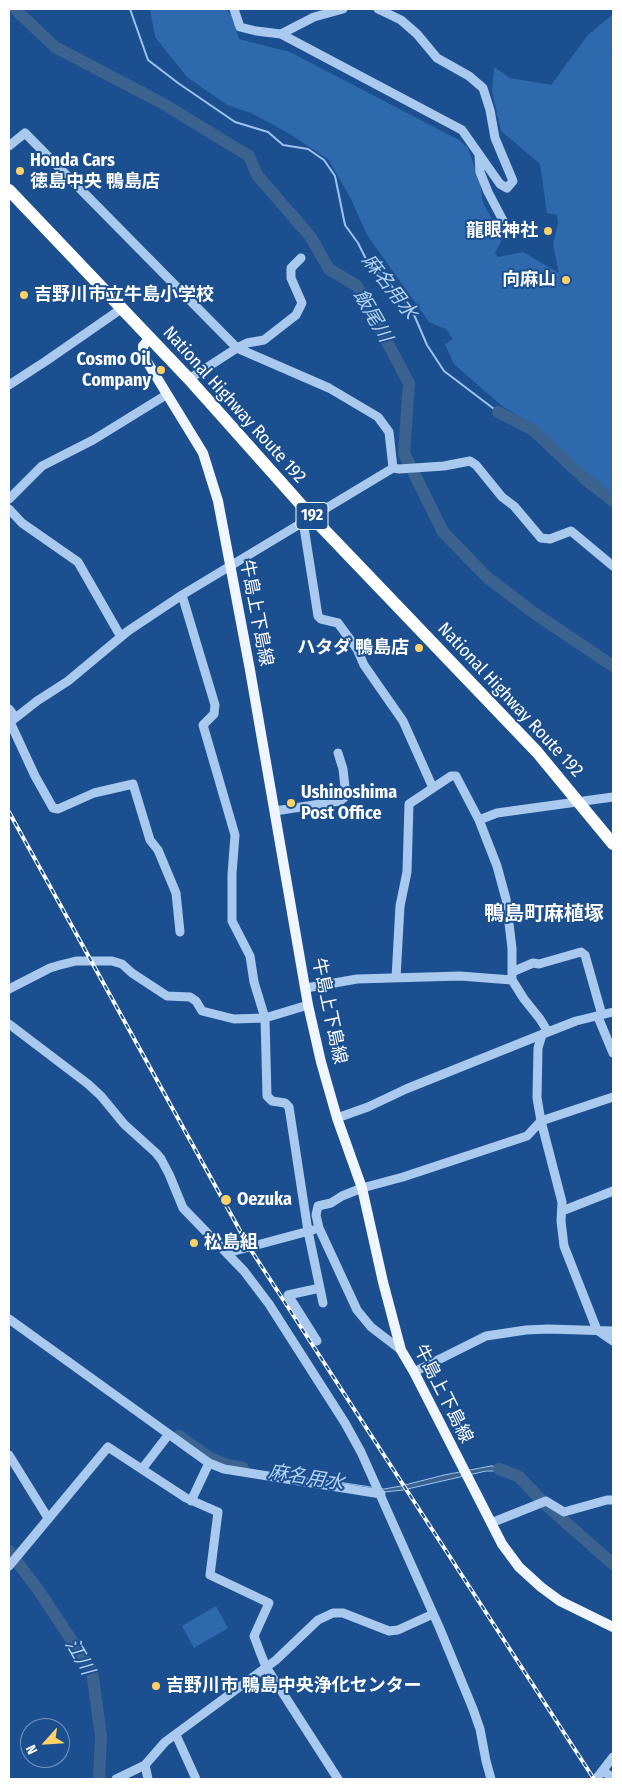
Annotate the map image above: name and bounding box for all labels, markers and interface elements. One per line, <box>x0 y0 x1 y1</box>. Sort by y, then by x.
place label: Honda Cars 徳島中央 鴨島店 <box>30 150 160 192</box>
marker: Honda Cars 徳島中央 鴨島店 <box>14 165 26 177</box>
place label: 龍眼神社 <box>466 220 538 242</box>
marker: 龍眼神社 <box>542 225 554 237</box>
water label: 麻名用水 <box>357 250 421 324</box>
place label: 向麻山 <box>502 269 556 291</box>
marker: 向麻山 <box>560 274 572 286</box>
place label: 吉野川市立牛島小学校 <box>34 284 214 306</box>
water label: 飯尾川 <box>348 286 396 346</box>
marker: 吉野川市立牛島小学校 <box>18 289 30 301</box>
street label: National Highway Route 192 <box>158 322 310 488</box>
place label: Cosmo Oil Company <box>76 349 151 392</box>
marker: Cosmo Oil Company <box>155 364 167 376</box>
road number: 192 <box>296 502 328 530</box>
street label: 牛島上下島線 <box>235 558 277 668</box>
street label: National Highway Route 192 <box>433 618 587 782</box>
place label: ハタダ 鴨島店 <box>297 637 409 659</box>
marker: ハタダ 鴨島店 <box>413 642 425 654</box>
place label: Ushinoshima Post Office <box>301 782 397 824</box>
marker: Ushinoshima Post Office <box>285 797 297 809</box>
district label: 鴨島町麻植塚 <box>484 902 604 926</box>
street label: 牛島上下島線 <box>307 956 351 1066</box>
place label: Oezuka <box>237 1189 292 1211</box>
marker: Oezuka <box>219 1193 233 1207</box>
place label: 松島組 <box>204 1232 258 1254</box>
marker: 松島組 <box>188 1237 200 1249</box>
street label: 牛島上下島線 <box>409 1341 477 1447</box>
water label: 麻名用水 <box>267 1461 345 1495</box>
water label: 江川 <box>60 1635 98 1679</box>
place label: 吉野川市 鴨島中央浄化センター <box>166 1675 422 1697</box>
marker: 吉野川市 鴨島中央浄化センター <box>150 1680 162 1692</box>
north arrow <box>20 1718 70 1768</box>
text: N <box>22 1742 41 1757</box>

